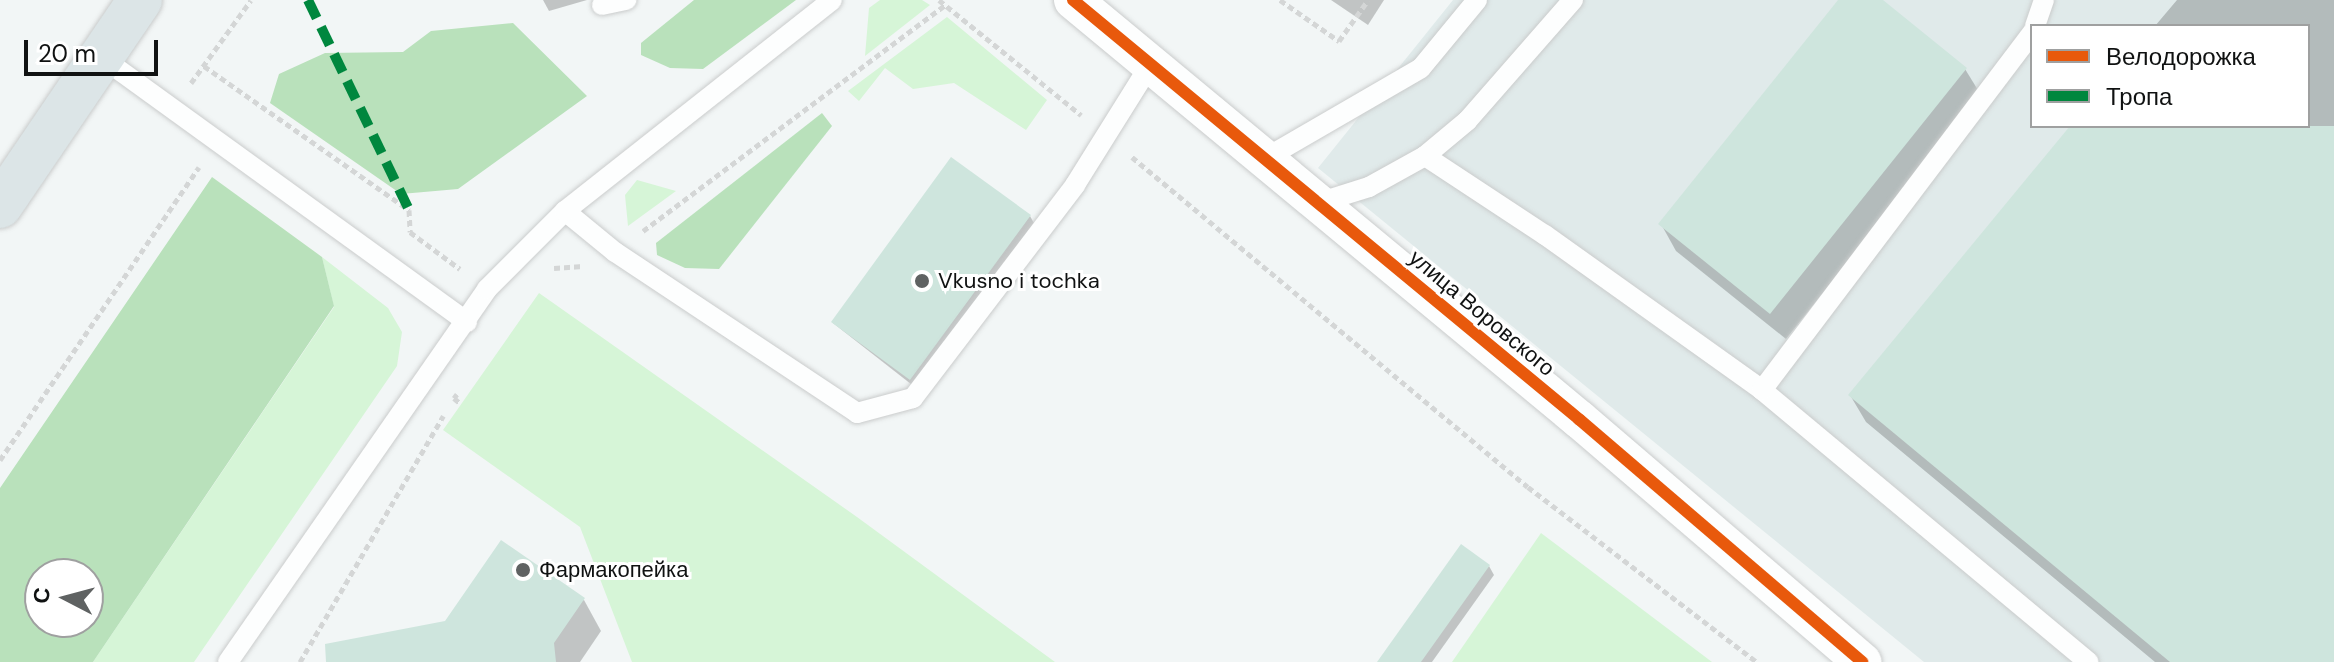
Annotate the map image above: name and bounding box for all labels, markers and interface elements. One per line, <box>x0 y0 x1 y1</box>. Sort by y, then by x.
scale bar <box>28 24 162 74</box>
legend <box>2030 24 2310 128</box>
text: 20 m <box>38 38 96 69</box>
text: Велодорожка <box>2106 41 2256 72</box>
text: Тропа <box>2106 81 2172 112</box>
street label: улица Воровского <box>1404 244 1560 382</box>
place label: Vkusno i tochka <box>938 268 1100 294</box>
marker: Vkusno i tochka <box>913 272 931 290</box>
place label: Фармакопейка <box>539 557 688 583</box>
north arrow <box>24 558 104 638</box>
marker: Фармакопейка <box>514 561 532 579</box>
text: С <box>26 586 57 605</box>

